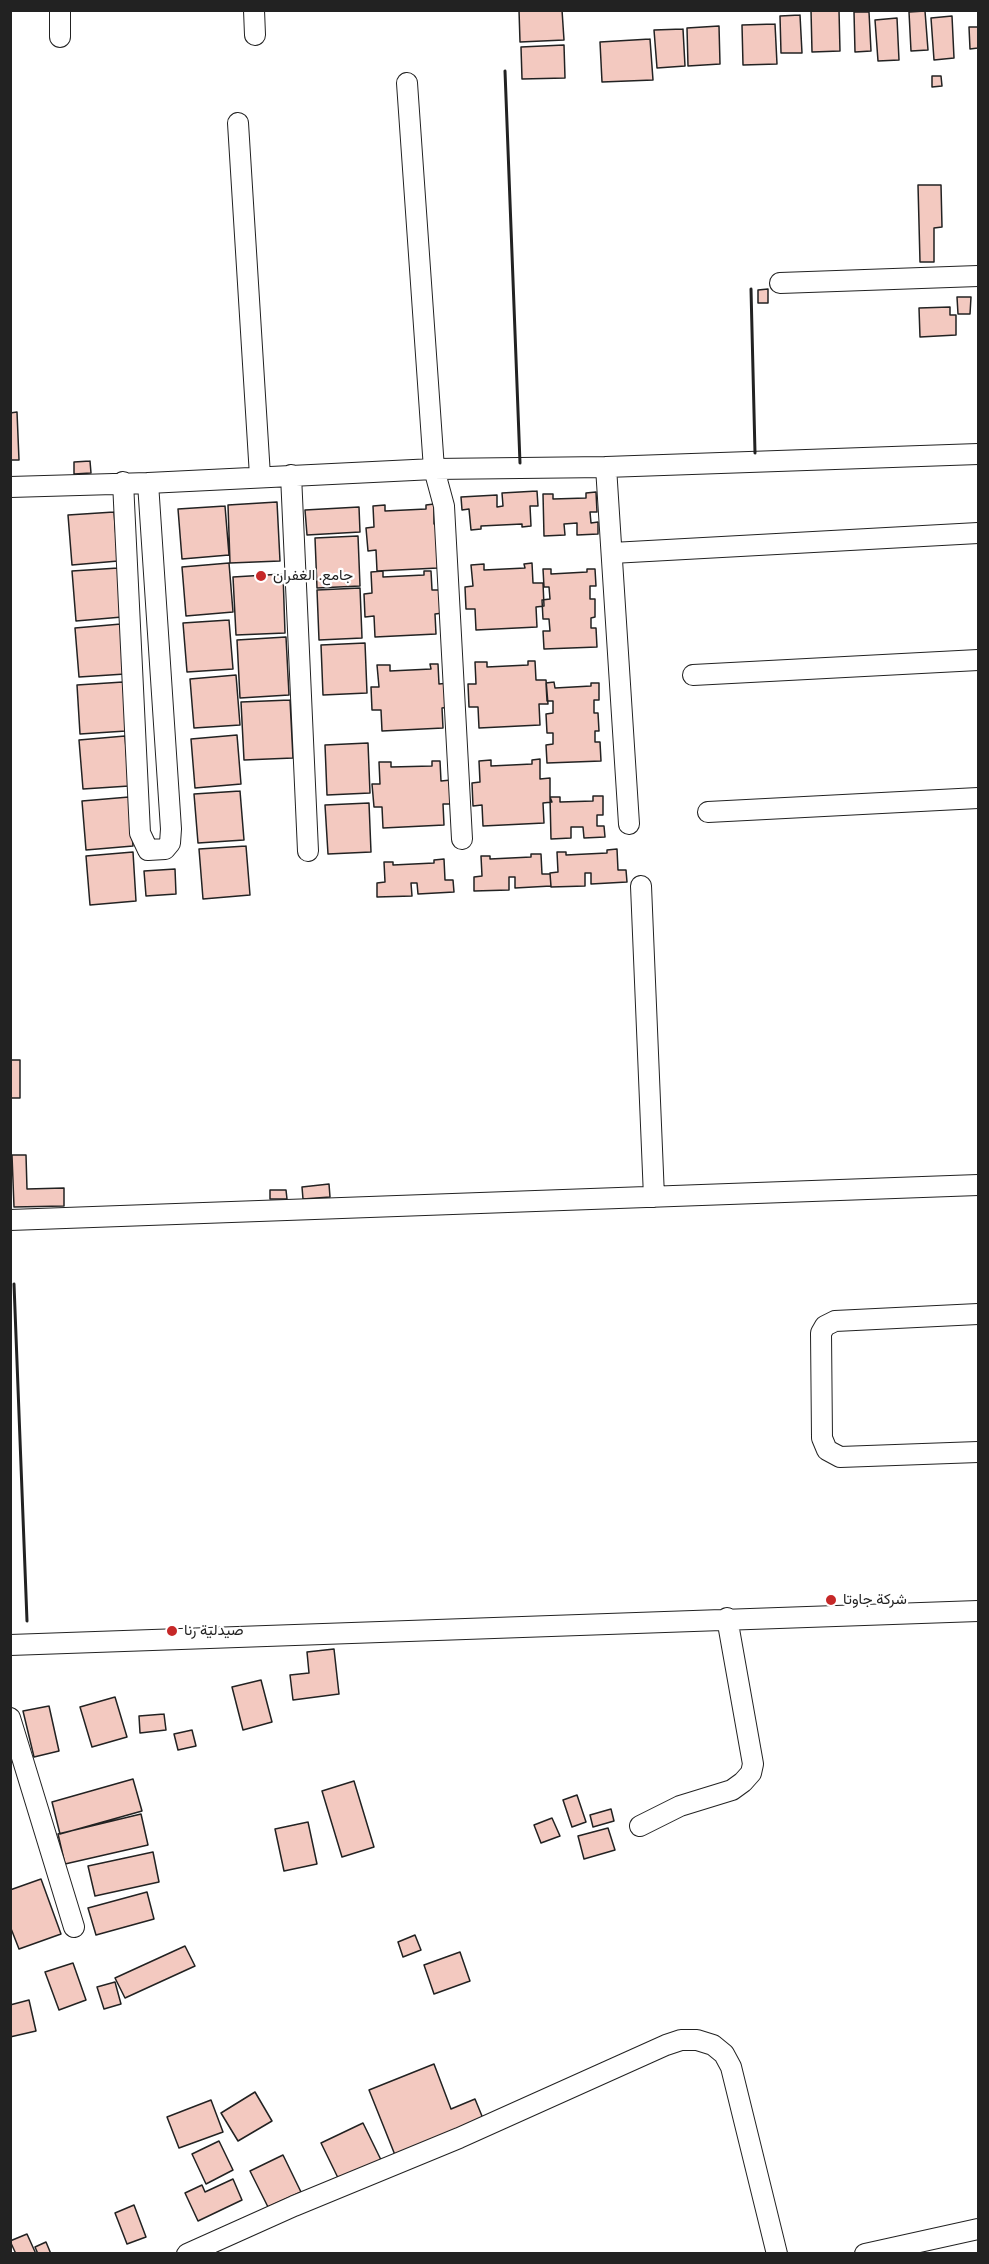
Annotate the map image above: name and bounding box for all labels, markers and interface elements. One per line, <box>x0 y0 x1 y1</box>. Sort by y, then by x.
place label: جامع. الغفران <box>273 567 353 585</box>
marker: جامع. الغفران <box>254 569 268 583</box>
place label: شركة جاوتا <box>843 1591 907 1609</box>
marker: شركة جاوتا <box>824 1593 838 1607</box>
place label: صيدلية رنا <box>184 1622 244 1640</box>
marker: صيدلية رنا <box>165 1624 179 1638</box>

